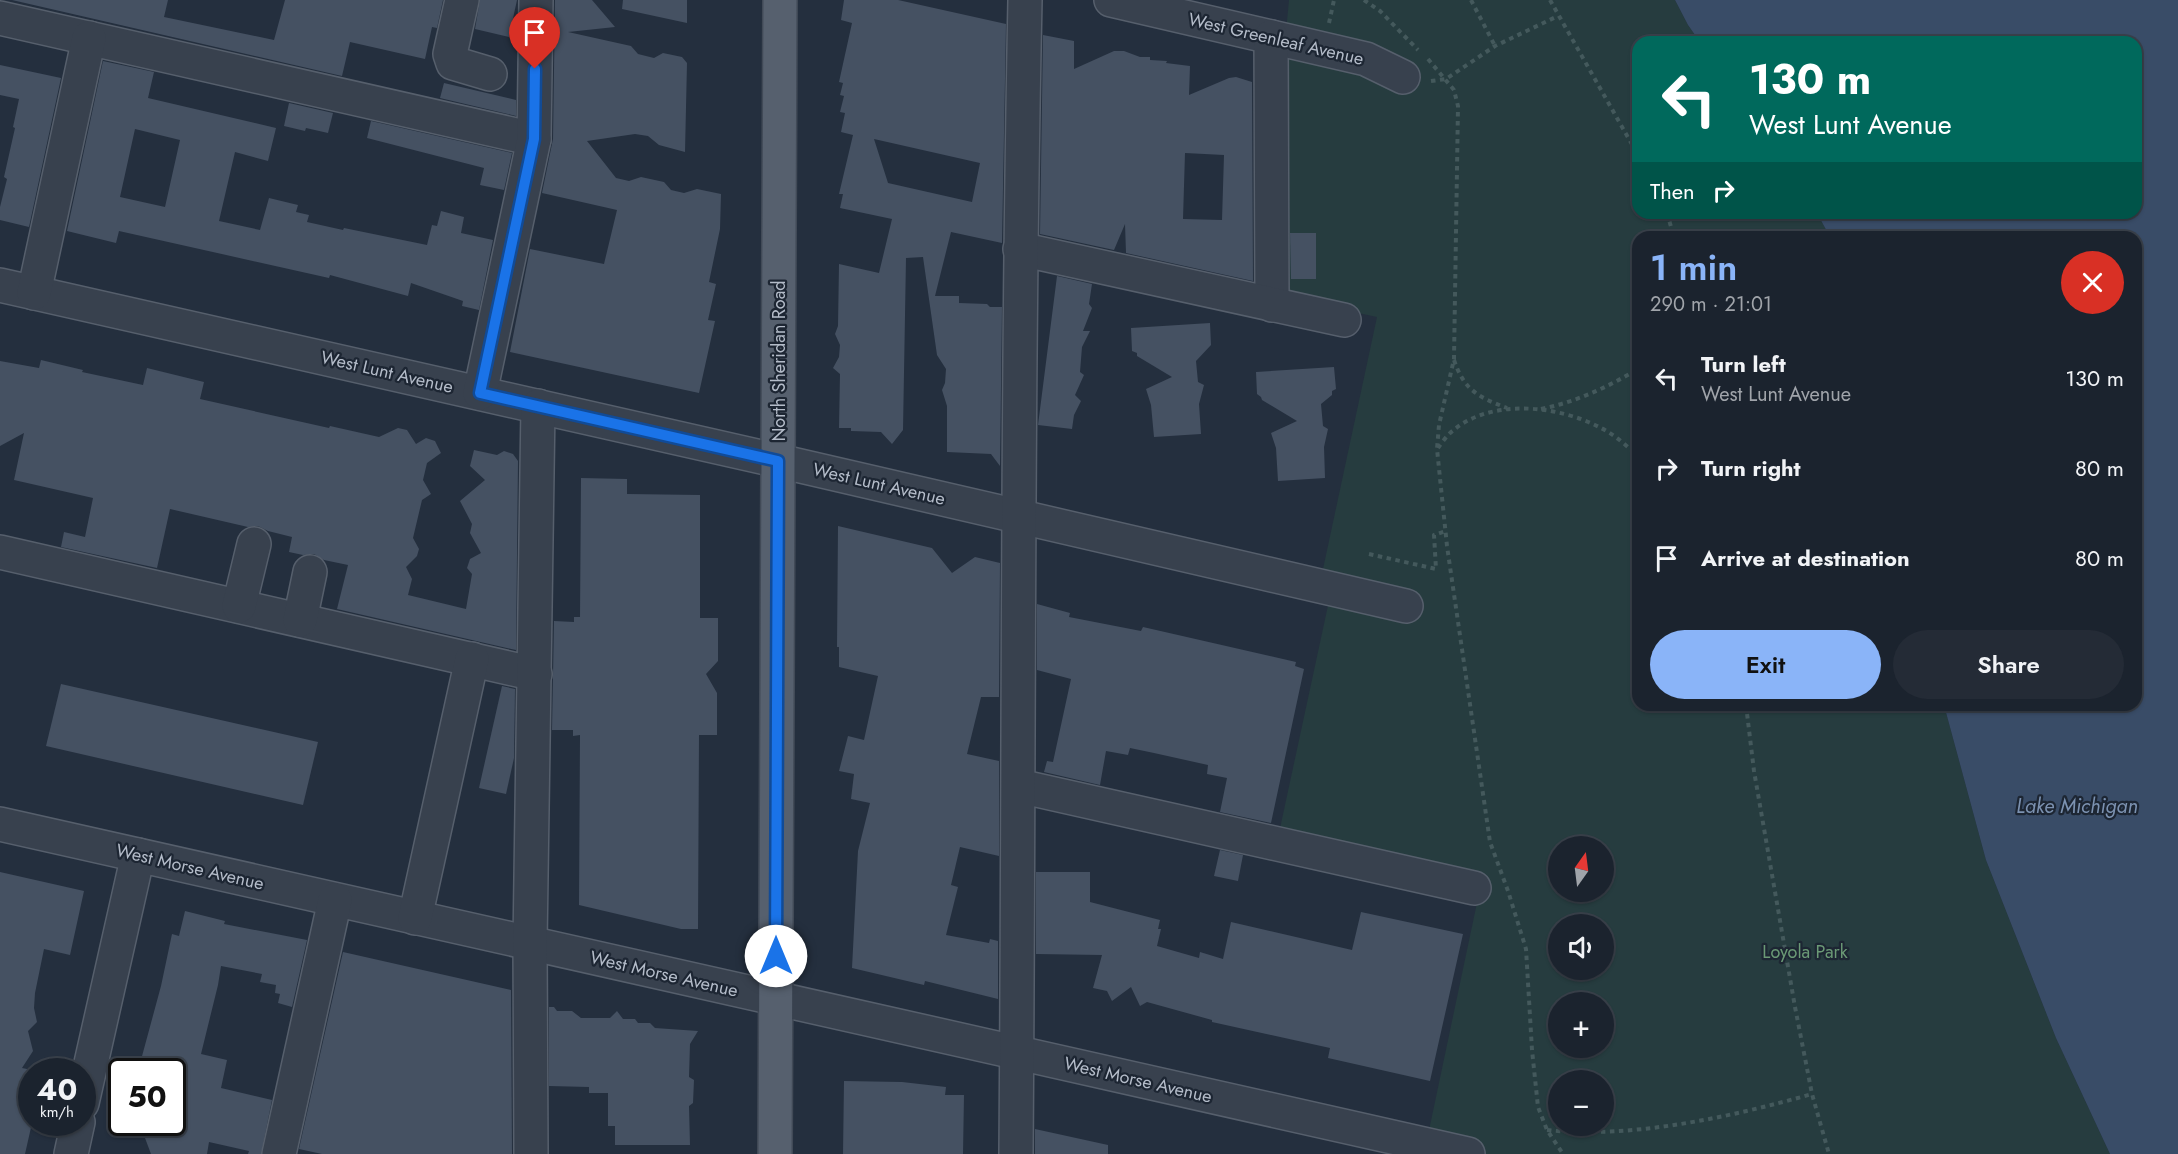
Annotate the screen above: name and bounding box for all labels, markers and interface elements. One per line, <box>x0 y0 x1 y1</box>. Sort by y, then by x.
street label: West Greenleaf Avenue <box>1186 6 1366 72</box>
pin <box>509 7 560 69</box>
icon: arrive <box>518 16 551 49</box>
text: 130 m <box>1749 49 1871 110</box>
icon: left <box>1650 60 1728 138</box>
text: West Lunt Avenue <box>1749 105 1952 144</box>
icon: right <box>1707 174 1740 207</box>
text: Then <box>1650 175 1695 207</box>
text: 1 min <box>1650 241 1737 293</box>
button: close <box>2061 251 2124 314</box>
street label: North Sheridan Road <box>766 280 792 442</box>
text: 290 m · 21:01 <box>1650 290 1772 319</box>
street label: West Lunt Avenue <box>318 344 456 400</box>
text: Turn left <box>1701 348 1786 380</box>
icon: left <box>1650 362 1683 395</box>
text: 130 m <box>2065 362 2124 394</box>
text: West Lunt Avenue <box>1701 380 1851 409</box>
icon: right <box>1650 452 1683 485</box>
text: Turn right <box>1701 452 1801 484</box>
text: 80 m <box>2075 452 2124 484</box>
street label: West Lunt Avenue <box>810 456 948 512</box>
icon: arrive <box>1650 542 1683 575</box>
text: Arrive at destination <box>1701 542 1910 574</box>
text: 80 m <box>2075 542 2124 574</box>
button: Exit <box>1650 630 1881 699</box>
button: Share <box>1893 630 2124 699</box>
water label: Lake Michigan <box>2016 792 2138 821</box>
north arrow <box>1548 836 1614 902</box>
map controls <box>1548 836 1614 1136</box>
street label: West Morse Avenue <box>113 837 267 897</box>
button: sound <box>1548 914 1614 980</box>
position arrow <box>744 924 808 988</box>
park label: Loyola Park <box>1762 939 1848 965</box>
street label: West Morse Avenue <box>587 944 741 1004</box>
button: + <box>1548 992 1614 1058</box>
street label: West Morse Avenue <box>1061 1050 1215 1110</box>
speed limit sign: 50 <box>108 1058 186 1136</box>
text: 40 <box>37 1068 77 1111</box>
button: − <box>1548 1070 1614 1136</box>
text: km/h <box>40 1101 74 1123</box>

